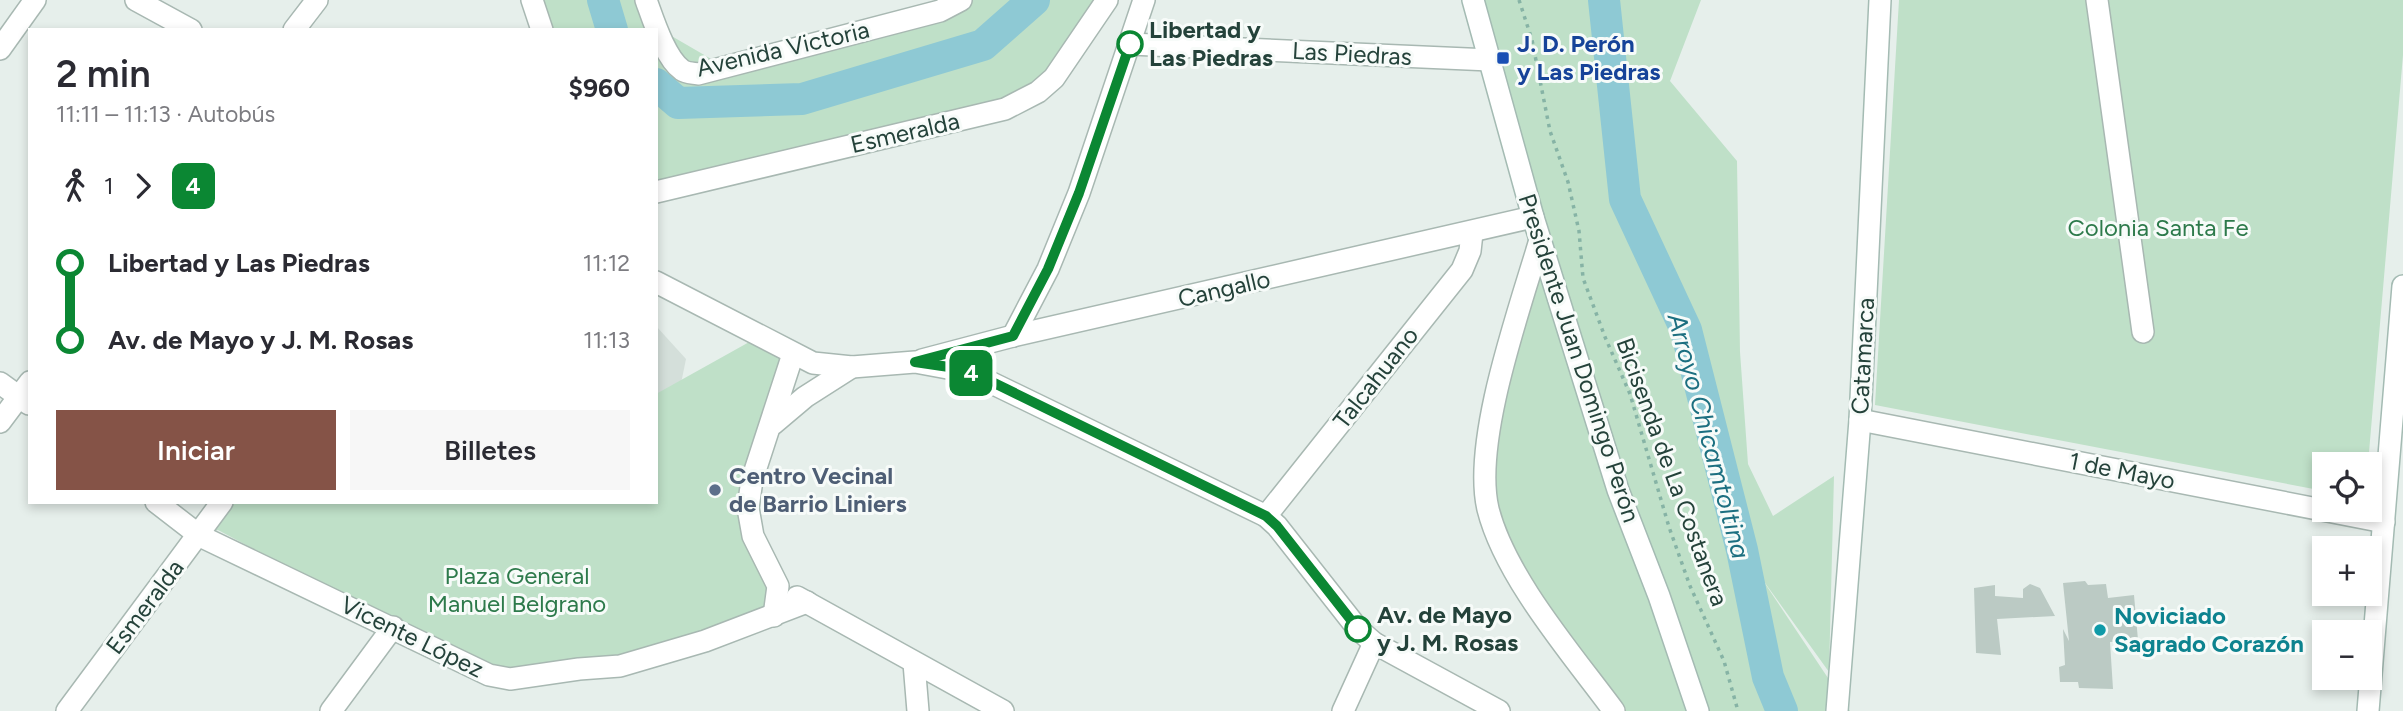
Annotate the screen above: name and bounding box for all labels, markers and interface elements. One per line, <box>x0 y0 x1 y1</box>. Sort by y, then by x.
street label: Avenida Victoria <box>694 15 872 82</box>
place label: Libertad y Las Piedras <box>1149 15 1273 72</box>
place label: J. D. Perón y Las Piedras <box>1517 29 1661 86</box>
marker: Libertad y Las Piedras <box>1117 31 1143 57</box>
street label: Las Piedras <box>1291 36 1413 71</box>
marker: J. D. Perón y Las Piedras <box>1495 50 1511 66</box>
text: 2 min <box>56 51 151 97</box>
text: $960 <box>569 72 630 104</box>
text: 11:11 – 11:13 · Autobús <box>56 100 275 128</box>
street label: Esmeralda <box>848 106 962 159</box>
icon: walk <box>56 167 94 205</box>
icon: forward <box>124 167 162 205</box>
text: 4 <box>186 171 201 200</box>
text: 1 <box>104 172 114 200</box>
street label: Presidente Juan Domingo Perón <box>1513 190 1646 526</box>
park label: Colonia Santa Fe <box>2067 213 2249 242</box>
text: Libertad y Las Piedras <box>108 247 370 279</box>
text: 11:12 <box>583 249 630 277</box>
street label: Cangallo <box>1175 264 1273 313</box>
street label: Catamarca <box>1845 297 1880 415</box>
water label: Arroyo Chicamtoltina <box>1661 309 1757 562</box>
street label: Talcahuano <box>1327 321 1424 434</box>
text: Av. de Mayo y J. M. Rosas <box>108 324 413 356</box>
text: 11:13 <box>583 326 630 354</box>
street label: Bicisenda de La Costanera <box>1610 334 1734 610</box>
line badge: 4 <box>948 350 994 396</box>
text: 4 <box>963 358 979 387</box>
button: Iniciar <box>56 410 336 490</box>
button: Billetes <box>350 410 630 490</box>
street label: 1 de Mayo <box>2067 446 2178 495</box>
map controls <box>2312 452 2382 690</box>
button: locate <box>2312 452 2382 522</box>
place label: Centro Vecinal de Barrio Liniers <box>729 461 907 518</box>
marker: Centro Vecinal de Barrio Liniers <box>707 482 723 498</box>
button: + <box>2312 536 2382 606</box>
street label: Esmeralda <box>100 554 190 660</box>
park label: Plaza General Manuel Belgrano <box>428 561 606 618</box>
street label: Vicente López <box>336 589 488 684</box>
place label: Av. de Mayo y J. M. Rosas <box>1377 600 1518 657</box>
place label: Noviciado Sagrado Corazón <box>2114 601 2304 658</box>
marker: Av. de Mayo y J. M. Rosas <box>1345 616 1371 642</box>
button: − <box>2312 620 2382 690</box>
marker: Noviciado Sagrado Corazón <box>2092 622 2108 638</box>

